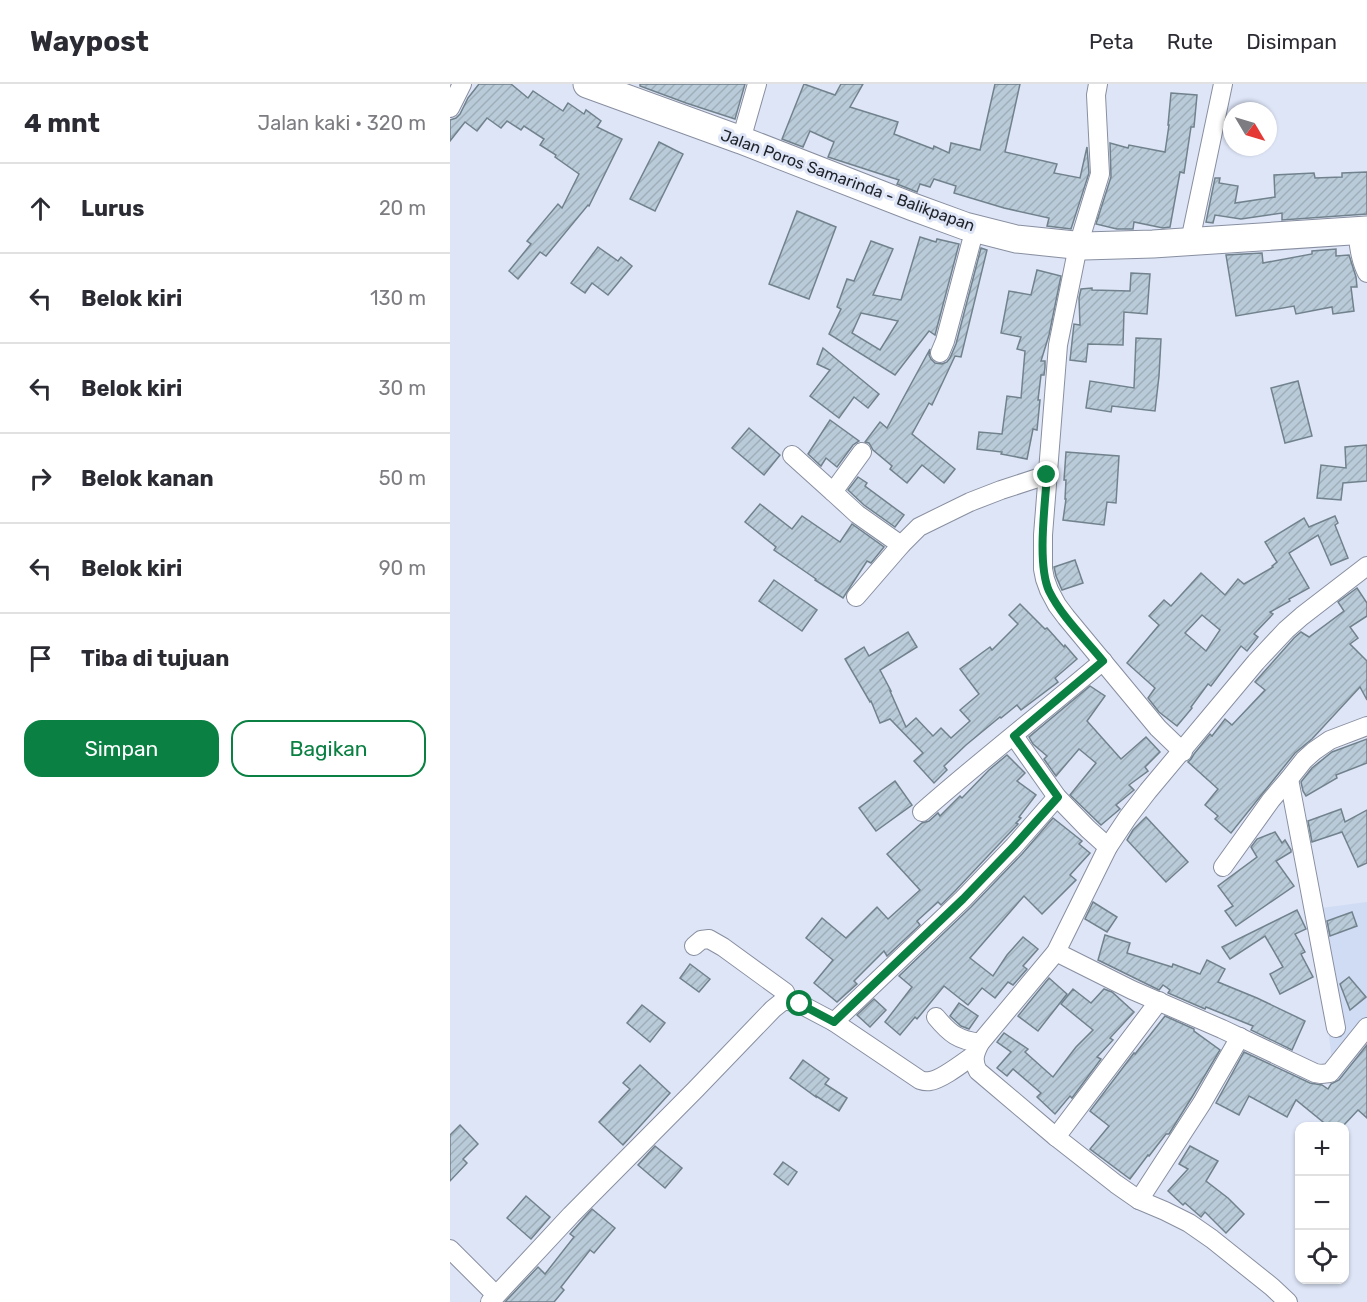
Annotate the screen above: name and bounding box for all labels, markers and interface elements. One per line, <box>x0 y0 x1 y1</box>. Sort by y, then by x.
text: Waypost <box>30 25 149 58</box>
text: Peta <box>1089 29 1134 54</box>
text: Rute <box>1167 29 1213 54</box>
text: Disimpan <box>1246 29 1337 54</box>
north arrow <box>1223 102 1277 156</box>
text: 4 mnt <box>24 108 100 139</box>
text: Jalan kaki · 320 m <box>258 111 426 135</box>
street label: Jalan Poros Samarinda - Balikpapan <box>718 126 978 235</box>
icon: ahead <box>24 192 57 225</box>
text: Lurus <box>81 195 144 222</box>
text: 20 m <box>379 196 426 220</box>
icon: left <box>24 282 57 315</box>
text: Belok kiri <box>81 285 182 312</box>
text: 130 m <box>370 286 426 310</box>
icon: left <box>24 372 57 405</box>
text: Belok kiri <box>81 375 182 402</box>
text: 30 m <box>379 376 426 400</box>
route end <box>1033 461 1059 487</box>
icon: right <box>24 462 57 495</box>
text: Belok kanan <box>81 465 214 492</box>
text: 50 m <box>379 466 426 490</box>
icon: left <box>24 552 57 585</box>
text: Belok kiri <box>81 555 182 582</box>
text: 90 m <box>379 556 426 580</box>
icon: arrive <box>24 642 57 675</box>
text: Tiba di tujuan <box>81 645 229 672</box>
button: Simpan <box>24 720 219 777</box>
button: Bagikan <box>231 720 426 777</box>
route start <box>786 990 812 1016</box>
map controls <box>1295 1122 1349 1284</box>
button: + <box>1295 1122 1349 1176</box>
button: − <box>1295 1176 1349 1230</box>
button: locate <box>1295 1230 1349 1284</box>

